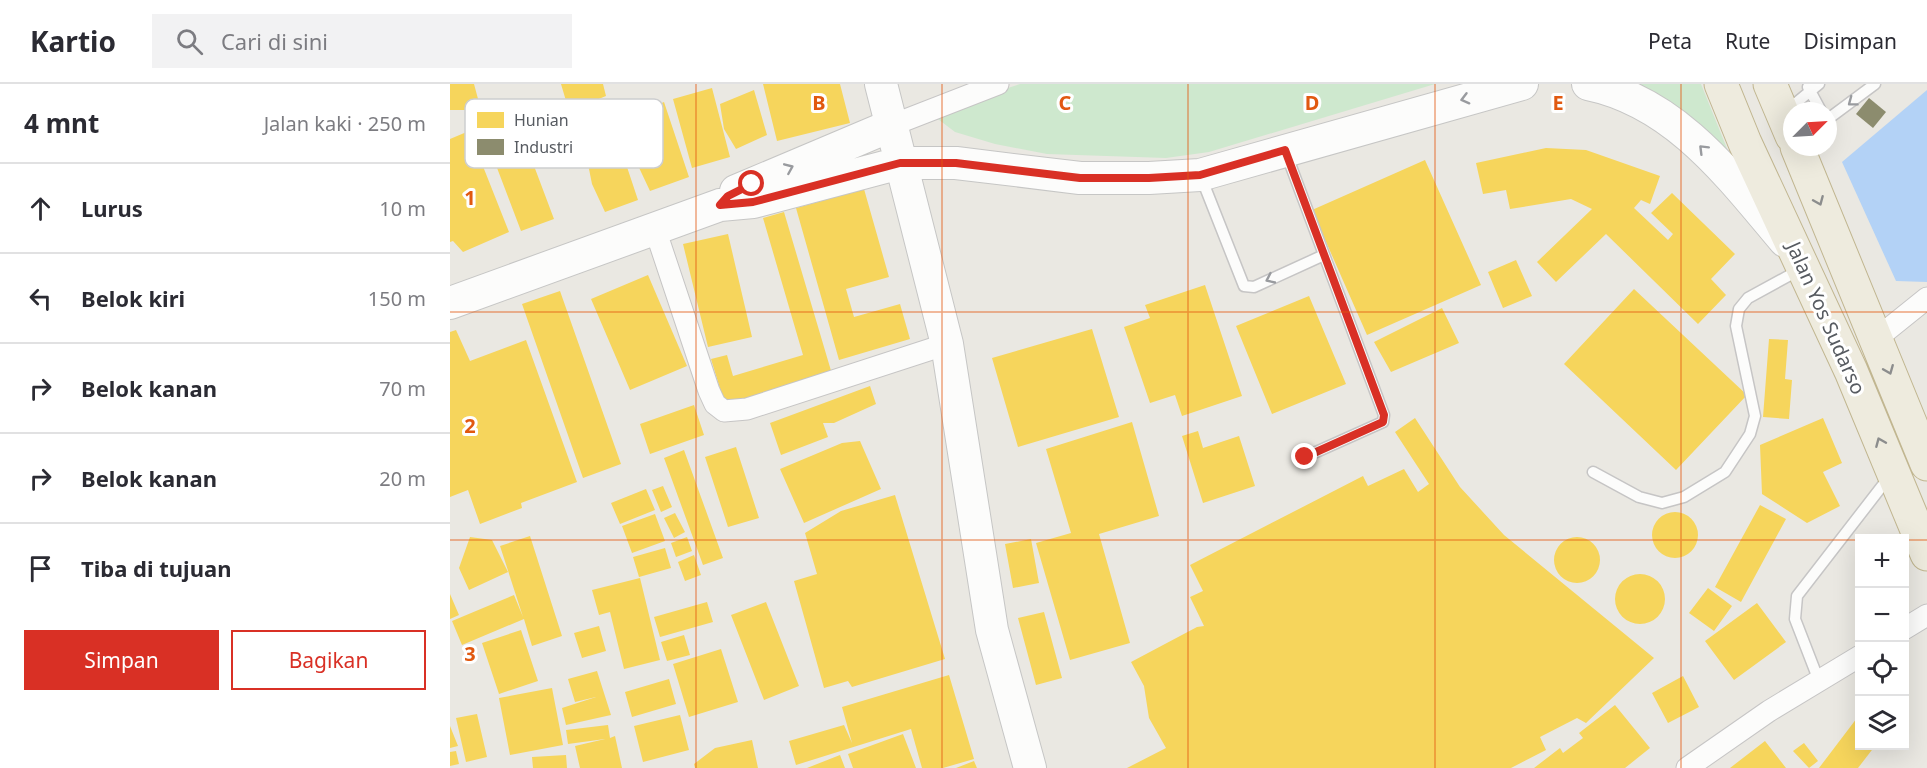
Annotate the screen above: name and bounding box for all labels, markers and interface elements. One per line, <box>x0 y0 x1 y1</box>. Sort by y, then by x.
search box <box>152 14 572 68</box>
text: Kartio <box>30 22 116 60</box>
icon: search <box>173 25 206 58</box>
text: Cari di sini <box>221 26 328 56</box>
text: Peta <box>1648 27 1692 55</box>
text: Rute <box>1725 27 1770 55</box>
text: Disimpan <box>1803 27 1897 55</box>
text: B <box>812 89 826 116</box>
text: C <box>1059 89 1072 116</box>
text: D <box>1305 89 1319 116</box>
text: E <box>1552 89 1564 116</box>
one-way arrow <box>1461 92 1471 104</box>
one-way arrow <box>1847 94 1858 105</box>
legend <box>465 99 663 168</box>
north arrow <box>1783 102 1837 156</box>
text: 4 mnt <box>24 105 99 141</box>
text: Hunian <box>514 109 569 131</box>
text: Jalan kaki · 250 m <box>264 110 426 137</box>
text: Industri <box>514 136 573 158</box>
one-way arrow <box>1700 145 1711 156</box>
one-way arrow <box>783 163 794 175</box>
route start <box>738 170 764 196</box>
text: 1 <box>464 184 476 211</box>
icon: ahead <box>24 192 57 225</box>
text: Lurus <box>81 193 143 223</box>
text: 10 m <box>379 195 426 222</box>
one-way arrow <box>1812 195 1824 206</box>
street label: Jalan Yos Sudarso <box>1780 235 1872 398</box>
one-way arrow <box>1266 272 1277 284</box>
icon: left <box>24 282 57 315</box>
text: Belok kiri <box>81 283 185 313</box>
text: 150 m <box>368 285 426 312</box>
one-way arrow <box>1882 364 1894 375</box>
icon: right <box>24 372 57 405</box>
text: Belok kanan <box>81 373 217 403</box>
text: 70 m <box>379 375 426 402</box>
text: 2 <box>464 412 476 439</box>
one-way arrow <box>1875 437 1887 448</box>
route end <box>1291 443 1317 469</box>
icon: right <box>24 462 57 495</box>
text: Belok kanan <box>81 463 217 493</box>
text: 20 m <box>379 465 426 492</box>
map controls <box>1855 534 1909 750</box>
button: + <box>1855 534 1909 588</box>
icon: arrive <box>24 552 57 585</box>
text: Tiba di tujuan <box>81 553 231 583</box>
button: − <box>1855 588 1909 642</box>
button: Simpan <box>24 630 219 690</box>
button: Bagikan <box>231 630 426 690</box>
text: 3 <box>464 640 476 667</box>
button: locate <box>1855 642 1909 696</box>
button: layers <box>1855 696 1909 750</box>

